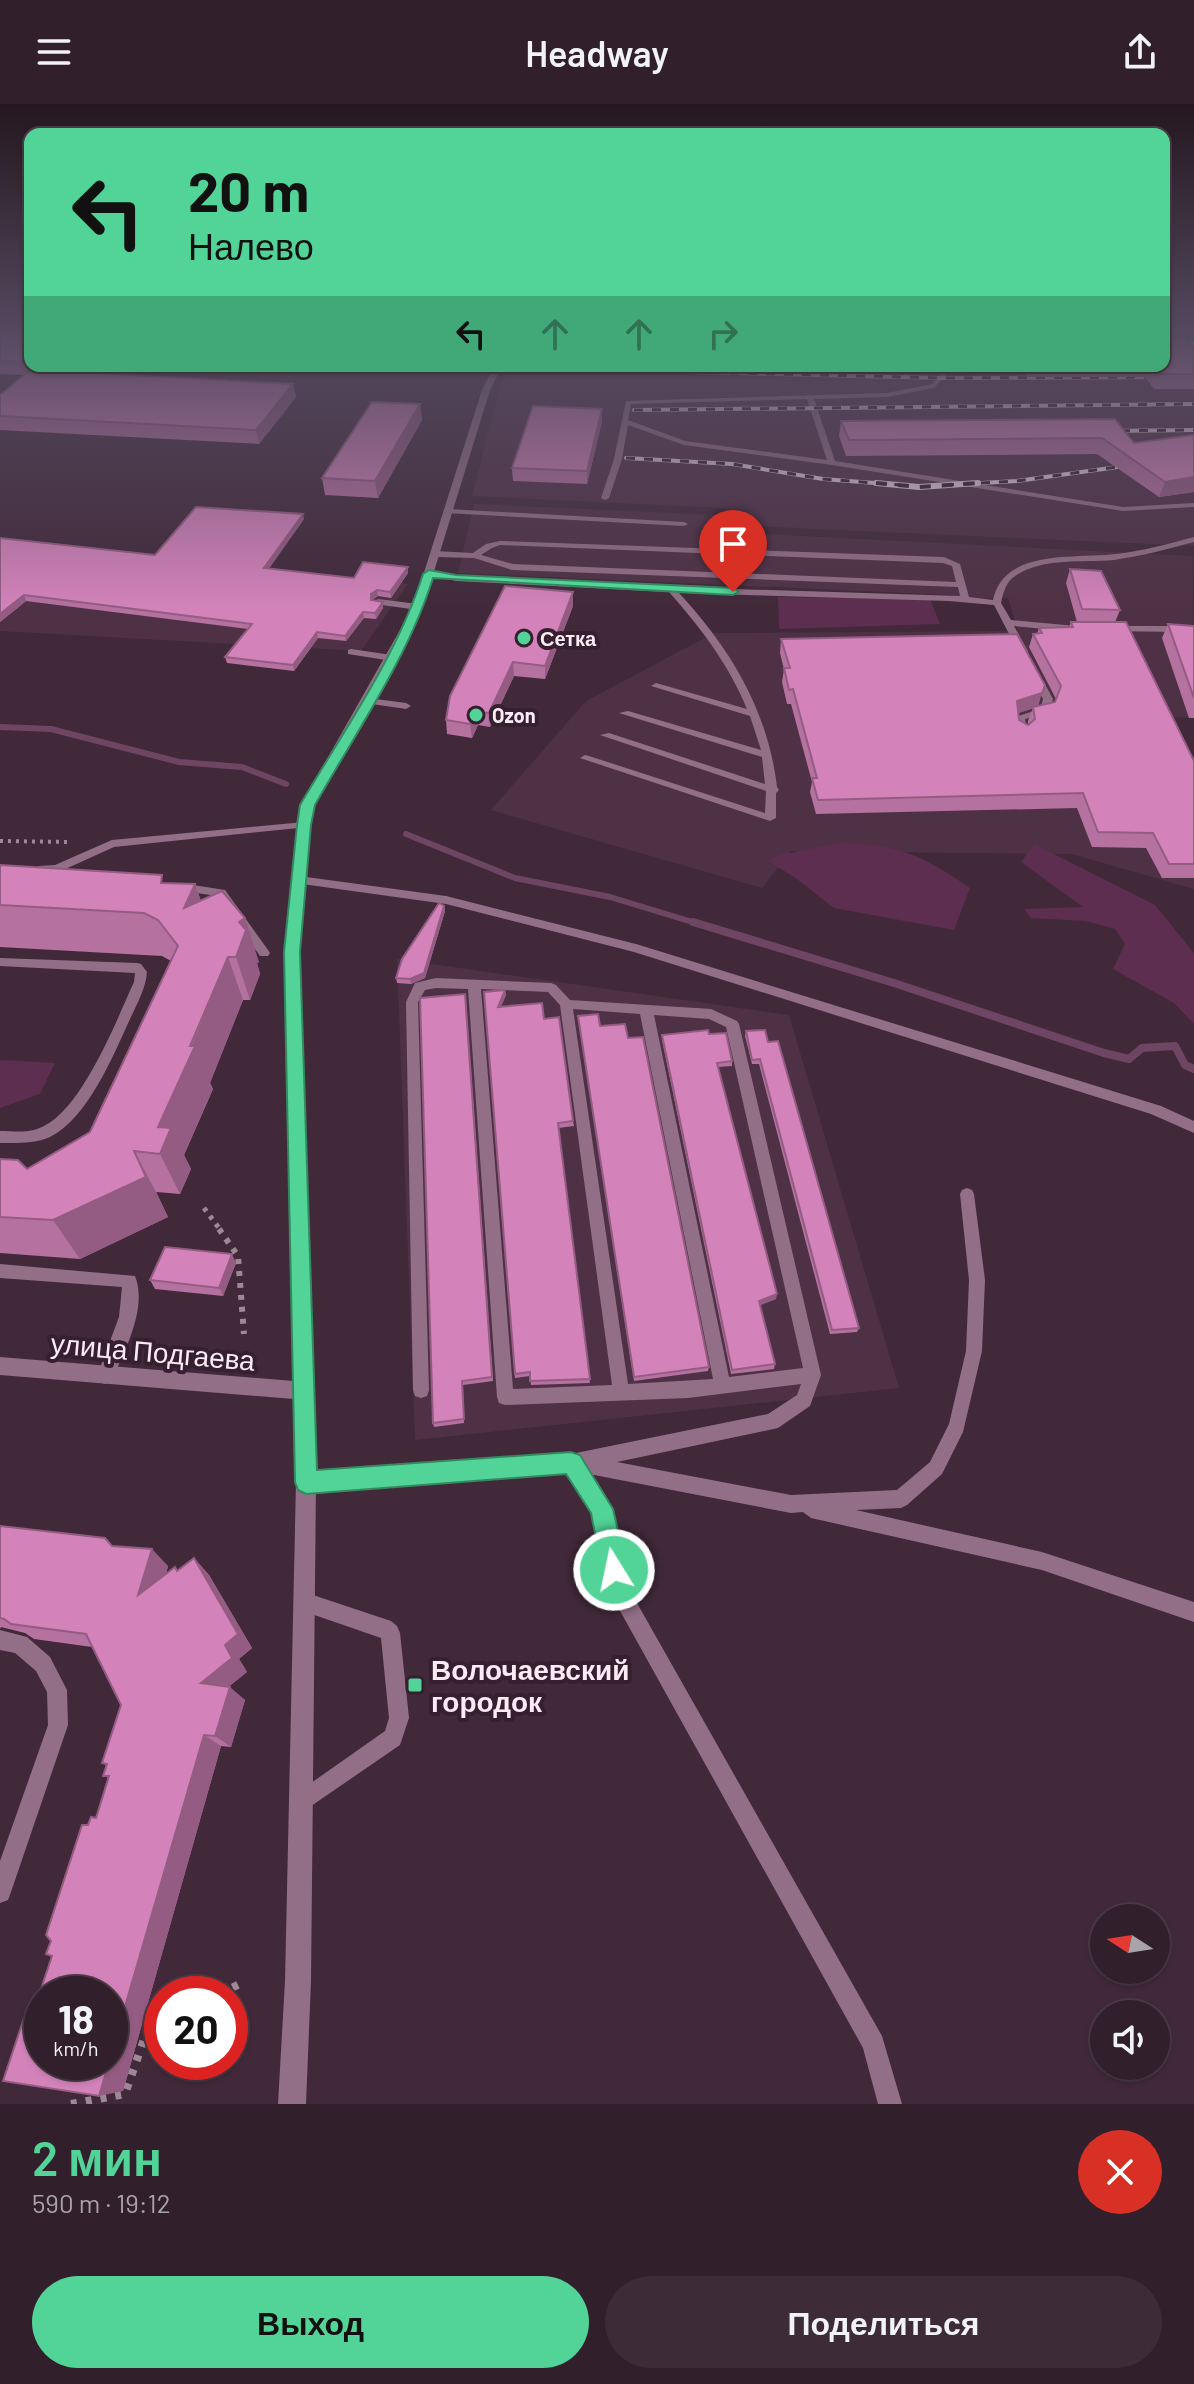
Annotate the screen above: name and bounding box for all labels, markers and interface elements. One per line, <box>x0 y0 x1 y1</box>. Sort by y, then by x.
icon: menu <box>32 30 76 74</box>
icon: share <box>1118 30 1162 74</box>
text: Headway <box>525 31 669 74</box>
text: 20 m <box>188 156 309 223</box>
icon: left <box>56 160 160 264</box>
text: Налево <box>188 224 314 267</box>
icon: left <box>449 312 493 356</box>
icon: ahead <box>533 312 577 356</box>
icon: ahead <box>617 312 661 356</box>
icon: right <box>701 312 745 356</box>
pin <box>699 510 767 592</box>
icon: arrive <box>711 522 755 566</box>
place label: Сетка <box>540 626 597 650</box>
marker: Сетка <box>515 629 533 647</box>
place label: Ozon <box>492 703 536 727</box>
marker: Ozon <box>467 706 485 724</box>
street label: улица Подгаева <box>49 1325 257 1377</box>
position arrow <box>572 1528 656 1612</box>
place label: Волочаевский городок <box>431 1652 629 1718</box>
marker: Волочаевский городок <box>406 1676 424 1694</box>
north arrow <box>1090 1904 1170 1984</box>
map controls <box>1090 1904 1170 2080</box>
speed limit sign: 20 <box>144 1976 248 2080</box>
text: 18 <box>58 1994 94 2042</box>
button: sound <box>1090 2000 1170 2080</box>
text: km/h <box>53 2036 99 2060</box>
text: 2 мин <box>32 2128 162 2186</box>
button: close <box>1078 2130 1162 2214</box>
text: 590 m · 19:12 <box>32 2187 171 2218</box>
button: Выход <box>32 2276 589 2368</box>
button: Поделиться <box>605 2276 1162 2368</box>

